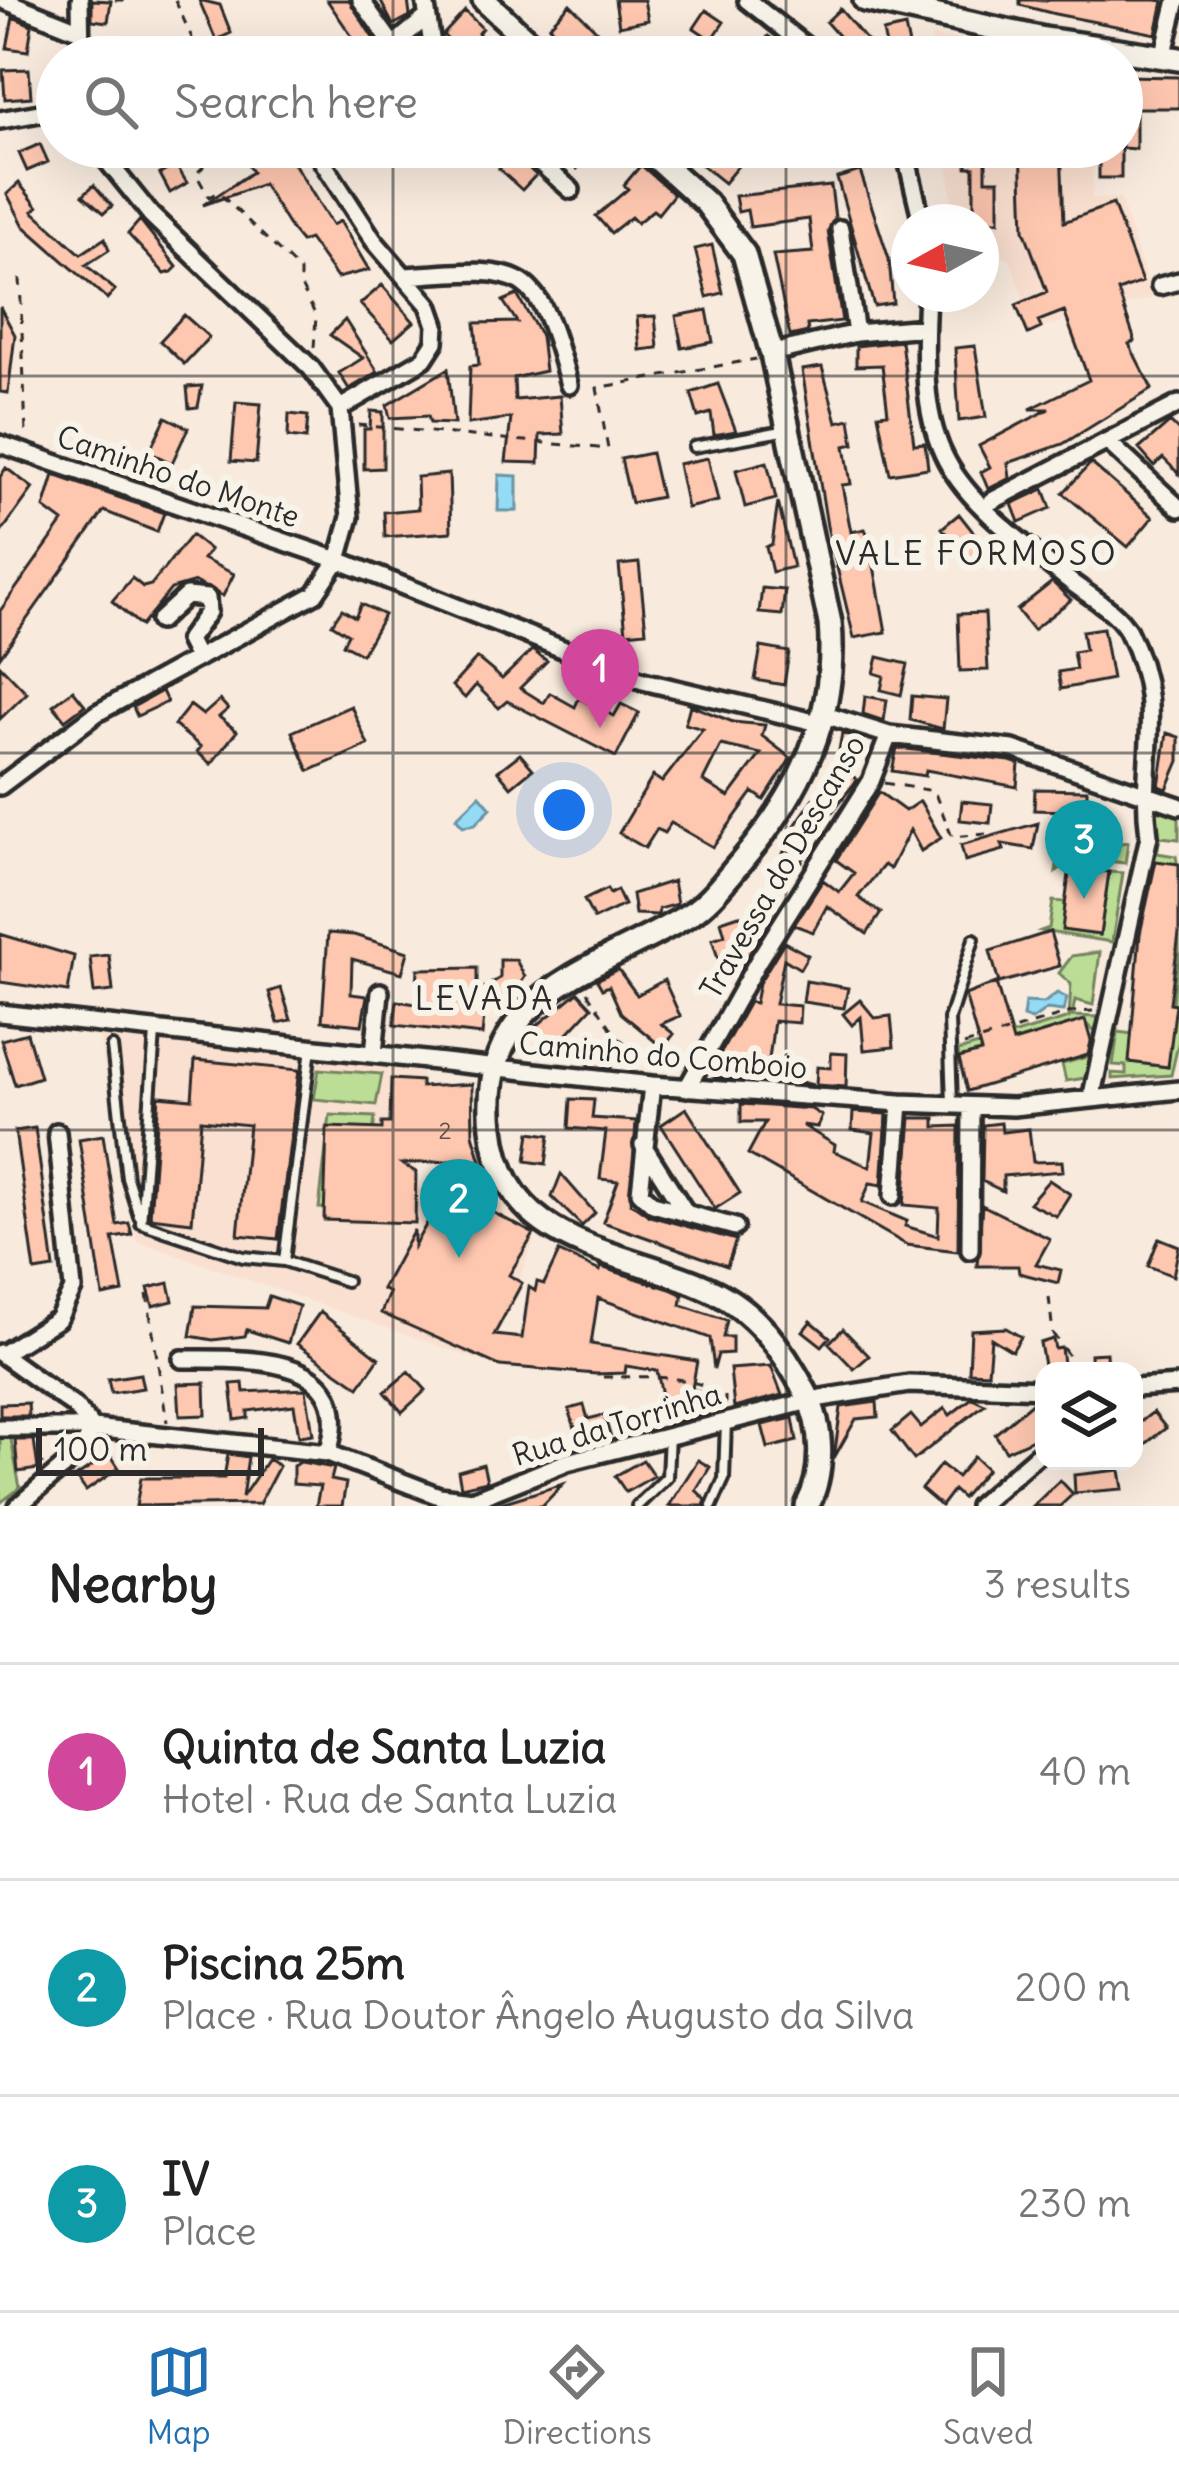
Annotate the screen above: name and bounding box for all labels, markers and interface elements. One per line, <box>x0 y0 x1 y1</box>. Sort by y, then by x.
search box <box>36 36 1143 168</box>
icon: search <box>78 69 144 135</box>
text: Search here <box>174 74 418 130</box>
north arrow <box>891 204 999 312</box>
street label: Caminho do Monte <box>52 417 305 535</box>
district label: VALE FORMOSO <box>835 532 1119 574</box>
pin: 1 <box>561 629 639 728</box>
street label: Travessa do Descanso <box>691 728 873 1005</box>
your location <box>534 780 594 840</box>
pin: 3 <box>1045 800 1123 899</box>
district label: LEVADA <box>415 977 555 1019</box>
street label: Caminho do Comboio <box>517 1023 809 1087</box>
house number: 2 <box>438 1115 452 1145</box>
pin: 2 <box>420 1159 498 1258</box>
map controls <box>1035 1362 1143 1470</box>
button: layers <box>1035 1362 1143 1470</box>
street label: Rua da Torrinha <box>508 1374 726 1474</box>
scale bar <box>36 1422 264 1475</box>
text: 100 m <box>54 1428 147 1470</box>
text: Nearby <box>48 1552 217 1616</box>
text: 3 results <box>984 1560 1131 1609</box>
text: Quinta de Santa Luzia <box>162 1719 606 1775</box>
text: 1 <box>79 1747 95 1796</box>
text: 40 m <box>1039 1747 1131 1796</box>
text: Hotel · Rua de Santa Luzia <box>162 1775 617 1824</box>
text: Piscina 25m <box>162 1935 405 1991</box>
text: 2 <box>76 1963 98 2012</box>
text: 200 m <box>1015 1963 1131 2012</box>
text: Place · Rua Doutor Ângelo Augusto da Silva <box>162 1991 914 2040</box>
text: IV <box>162 2151 210 2207</box>
text: 3 <box>76 2179 98 2228</box>
text: 230 m <box>1018 2179 1131 2228</box>
text: Place <box>162 2207 256 2256</box>
tab: Map <box>146 2339 212 2453</box>
tab: Directions <box>503 2339 652 2453</box>
tab: Saved <box>943 2339 1033 2453</box>

